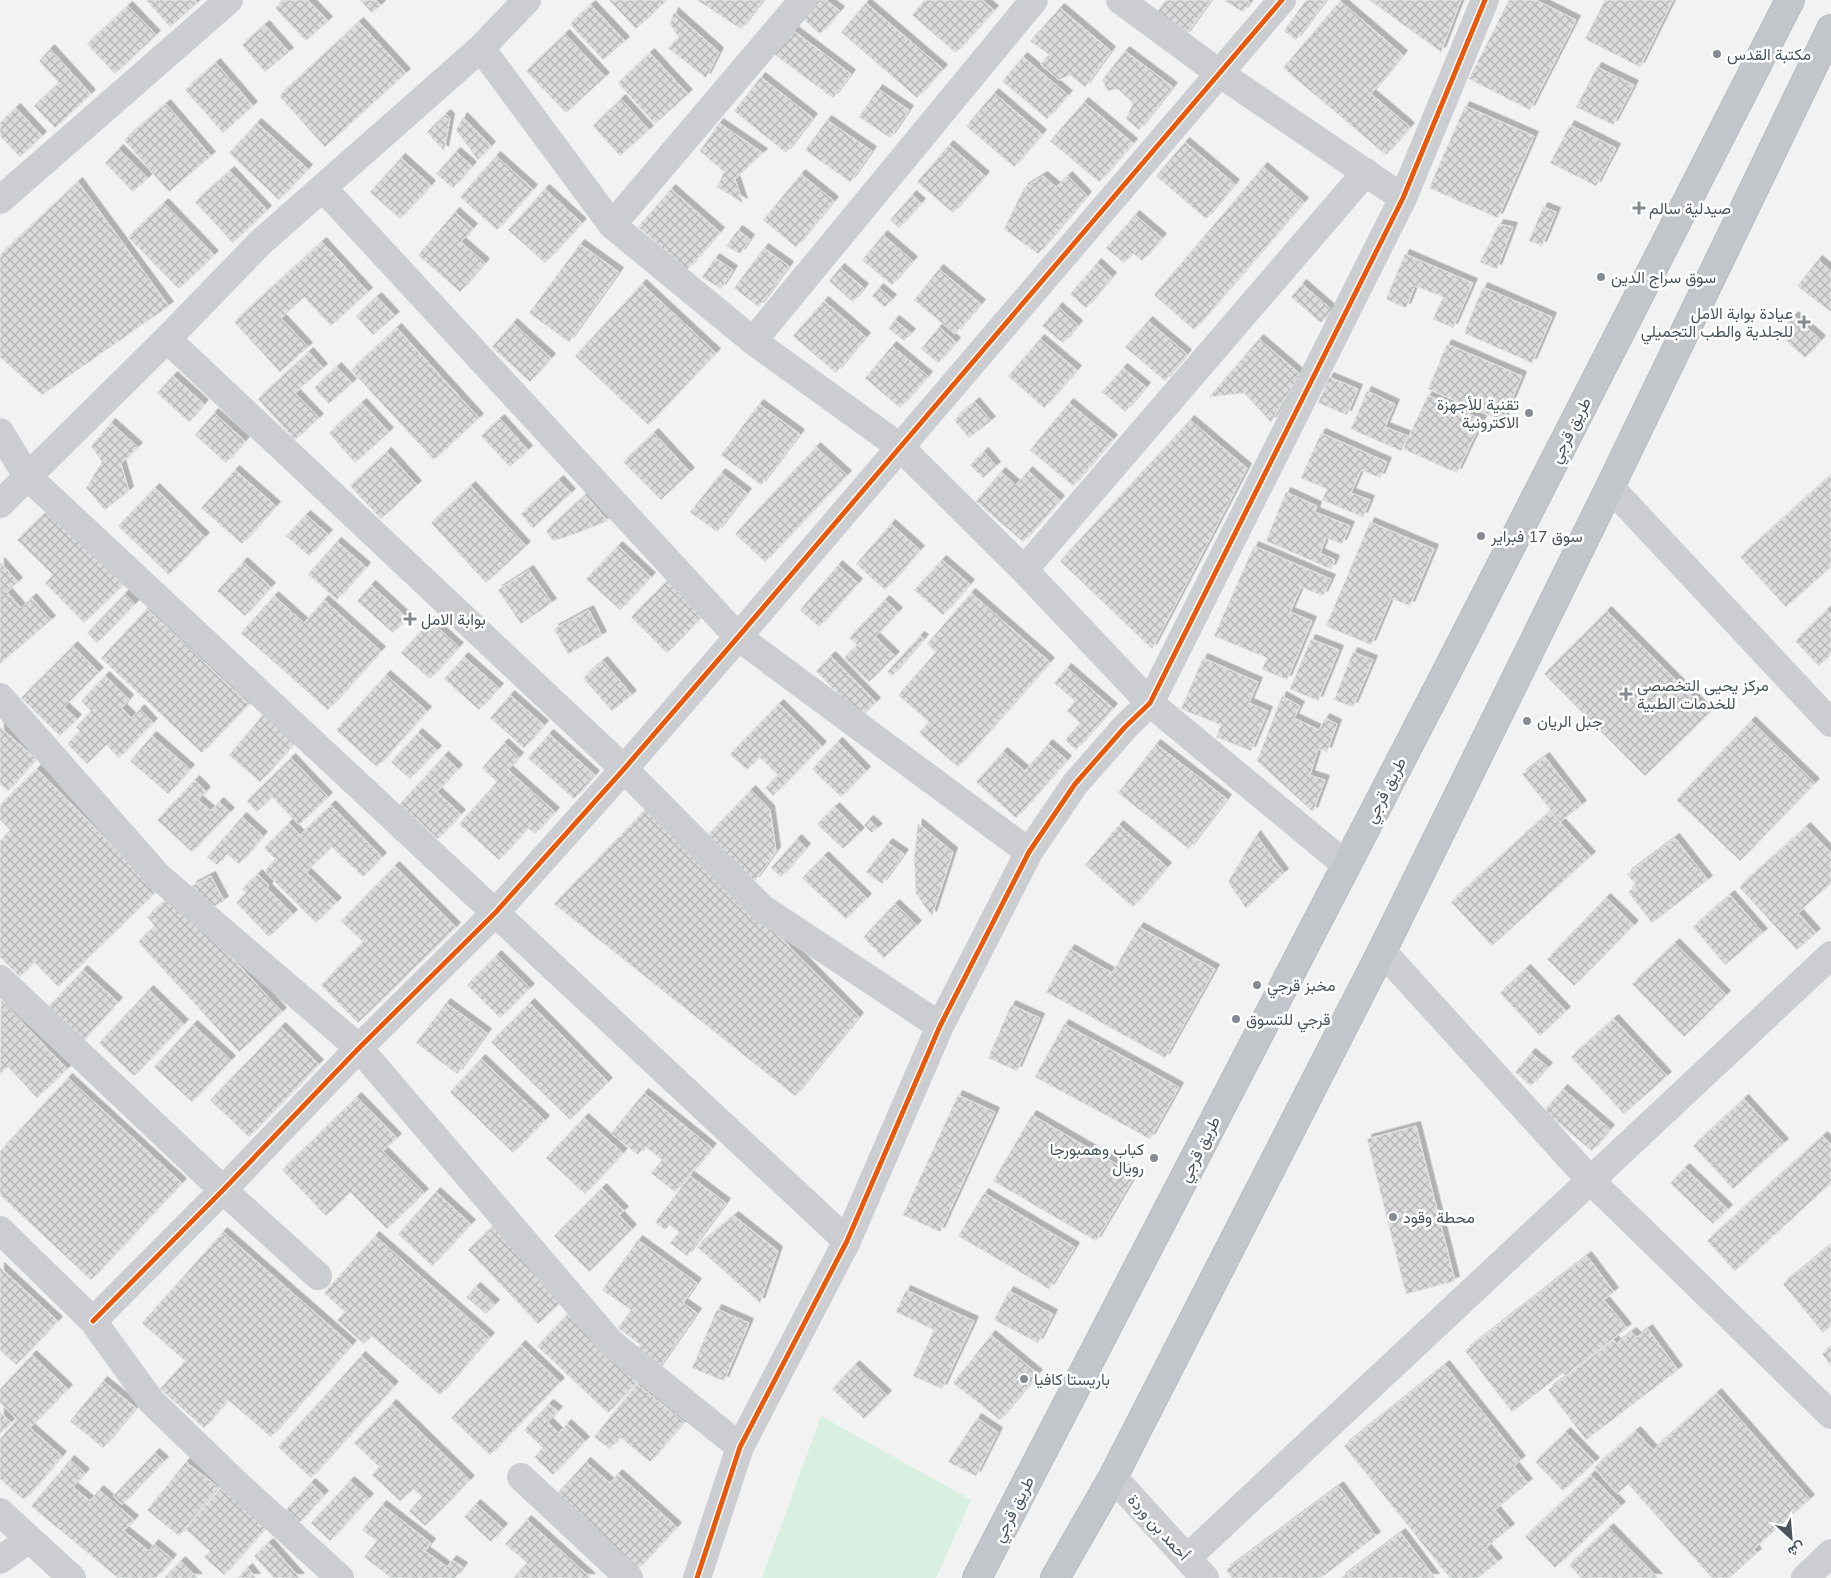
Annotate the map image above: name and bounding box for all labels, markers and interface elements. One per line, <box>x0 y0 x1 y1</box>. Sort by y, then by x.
place label: مكتبة القدس <box>1727 44 1811 66</box>
marker: مكتبة القدس <box>1711 48 1723 60</box>
place label: صيدلية سالم <box>1649 198 1731 220</box>
marker: صيدلية سالم <box>1633 202 1645 214</box>
place label: سوق سراج الدين <box>1611 267 1716 289</box>
marker: سوق سراج الدين <box>1595 271 1607 283</box>
place label: عيادة بوابة الامل للجلدية والطب التجميلي <box>1641 303 1793 345</box>
marker: عيادة بوابة الامل للجلدية والطب التجميلي <box>1797 315 1811 329</box>
place label: تقنية للأجهزة الاكترونية <box>1437 394 1519 434</box>
street label: طريق قرجي <box>1545 394 1599 468</box>
marker: تقنية للأجهزة الاكترونية <box>1523 407 1535 419</box>
place label: سوق 17 فبراير <box>1490 526 1583 548</box>
marker: سوق 17 فبراير <box>1475 530 1487 542</box>
place label: بوابة الامل <box>421 609 486 631</box>
marker: بوابة الامل <box>403 612 417 626</box>
place label: مركز يحيى التخصصي للخدمات الطبية <box>1637 675 1769 715</box>
marker: مركز يحيى التخصصي للخدمات الطبية <box>1619 687 1633 701</box>
place label: جبل الريان <box>1537 711 1603 733</box>
marker: جبل الريان <box>1521 715 1533 727</box>
street label: طريق قرجي <box>1360 754 1414 828</box>
place label: مخبز قرجي <box>1267 975 1336 999</box>
marker: مخبز قرجي <box>1251 979 1263 991</box>
place label: قرجي للتسوق <box>1246 1009 1331 1033</box>
marker: قرجي للتسوق <box>1230 1013 1242 1025</box>
street label: طريق قرجي <box>1174 1113 1228 1187</box>
place label: كباب وهمبورجا رويال <box>1050 1139 1144 1179</box>
marker: كباب وهمبورجا رويال <box>1148 1152 1160 1164</box>
place label: محطة وقود <box>1403 1207 1475 1229</box>
marker: محطة وقود <box>1387 1211 1399 1223</box>
place label: باريستا كافيا <box>1034 1369 1110 1391</box>
marker: باريستا كافيا <box>1018 1373 1030 1385</box>
street label: طريق قرجي <box>988 1473 1042 1547</box>
street label: أحمد بن وردة <box>1122 1489 1194 1566</box>
north arrow <box>1766 1513 1816 1563</box>
text: ش <box>1785 1537 1808 1562</box>

